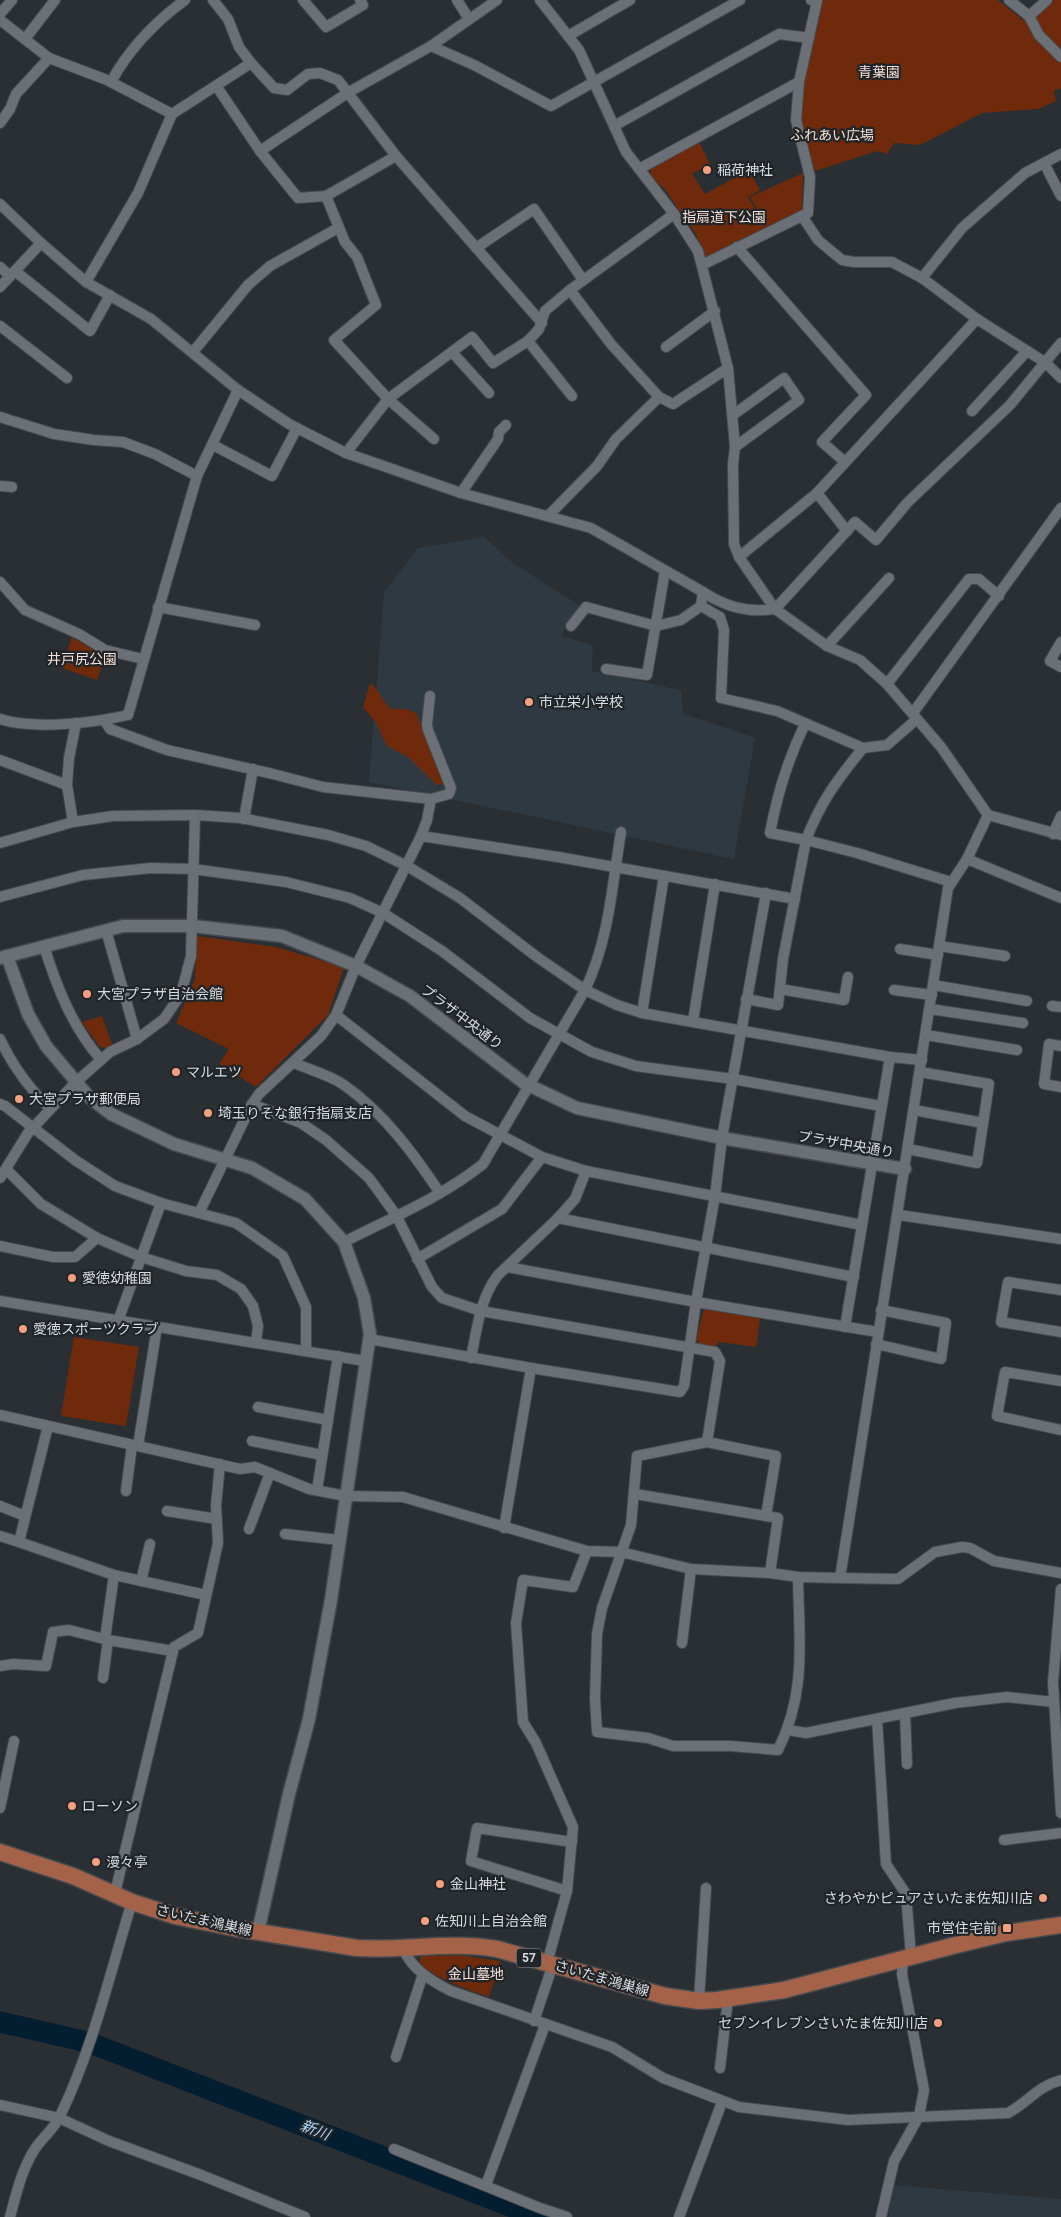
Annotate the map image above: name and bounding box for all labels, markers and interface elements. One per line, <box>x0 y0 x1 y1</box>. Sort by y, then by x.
park label: 青葉園 <box>858 64 900 80</box>
park label: ふれあい広場 <box>790 127 874 143</box>
place label: 稲荷神社 <box>717 162 773 178</box>
marker: 稲荷神社 <box>701 164 713 176</box>
park label: 指扇道下公園 <box>682 209 766 225</box>
park label: 井戸尻公園 <box>47 651 117 667</box>
place label: 市立栄小学校 <box>539 694 623 710</box>
marker: 市立栄小学校 <box>523 696 535 708</box>
street label: プラザ中央通り <box>418 981 506 1053</box>
place label: 大宮プラザ自治会館 <box>97 986 223 1002</box>
marker: 大宮プラザ自治会館 <box>81 988 93 1000</box>
place label: マルエツ <box>186 1064 242 1080</box>
marker: マルエツ <box>170 1066 182 1078</box>
place label: 大宮プラザ郵便局 <box>29 1091 141 1107</box>
marker: 大宮プラザ郵便局 <box>13 1093 25 1105</box>
place label: 埼玉りそな銀行指扇支店 <box>218 1105 372 1121</box>
marker: 埼玉りそな銀行指扇支店 <box>202 1107 214 1119</box>
street label: プラザ中央通り <box>796 1128 896 1160</box>
place label: 愛徳幼稚園 <box>82 1270 152 1286</box>
marker: 愛徳幼稚園 <box>66 1272 78 1284</box>
place label: 愛徳スポーツクラブ <box>33 1321 159 1337</box>
marker: 愛徳スポーツクラブ <box>17 1323 29 1335</box>
place label: ローソン <box>82 1798 138 1814</box>
marker: ローソン <box>66 1800 78 1812</box>
place label: 漫々亭 <box>106 1854 148 1870</box>
marker: 漫々亭 <box>90 1856 102 1868</box>
place label: 金山神社 <box>450 1876 506 1892</box>
marker: 金山神社 <box>434 1878 446 1890</box>
place label: さわやかピュアさいたま佐知川店 <box>824 1890 1033 1906</box>
marker: さわやかピュアさいたま佐知川店 <box>1037 1892 1049 1904</box>
street label: さいたま鴻巣線 <box>155 1901 253 1939</box>
place label: 佐知川上自治会館 <box>435 1913 547 1929</box>
marker: 佐知川上自治会館 <box>419 1915 431 1927</box>
place label: 市営住宅前 <box>927 1920 997 1936</box>
marker: 市営住宅前 <box>1001 1922 1013 1934</box>
road number: 57 <box>516 1949 542 1968</box>
street label: さいたま鴻巣線 <box>553 1957 651 1999</box>
park label: 金山墓地 <box>448 1966 504 1982</box>
place label: セブンイレブンさいたま佐知川店 <box>718 2015 928 2031</box>
marker: セブンイレブンさいたま佐知川店 <box>932 2017 944 2029</box>
water label: 新川 <box>298 2116 334 2144</box>

